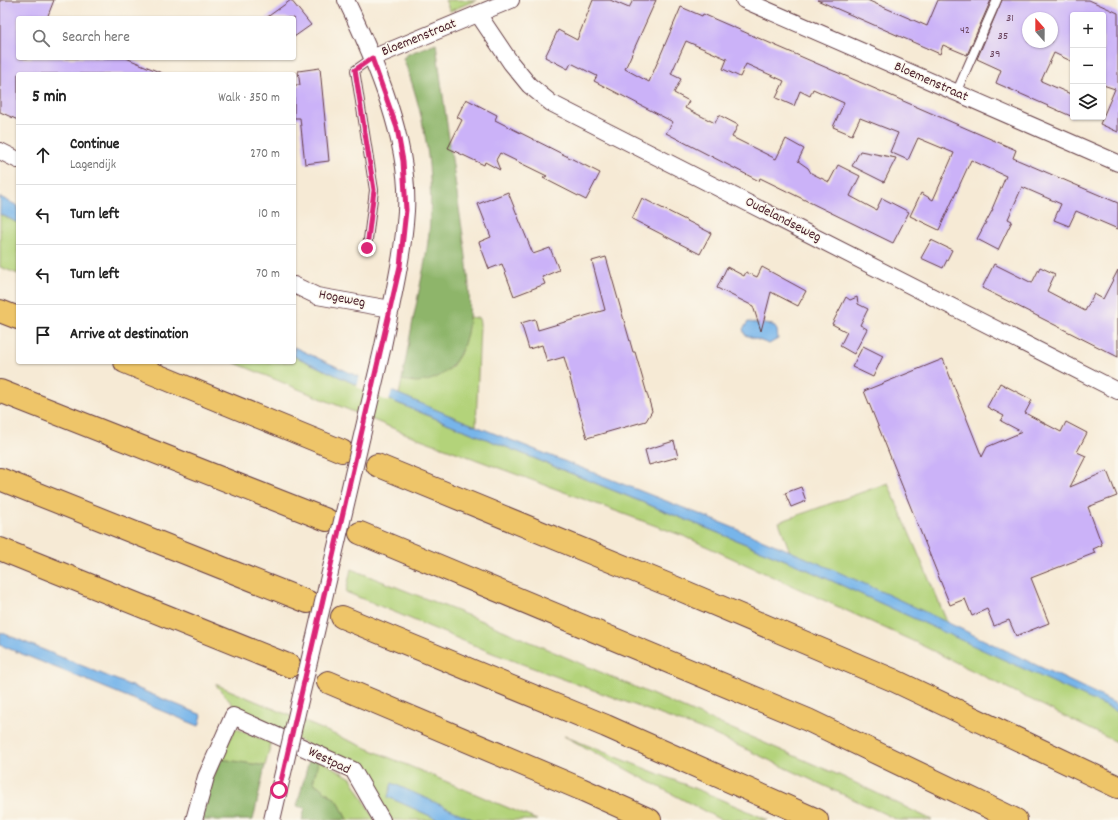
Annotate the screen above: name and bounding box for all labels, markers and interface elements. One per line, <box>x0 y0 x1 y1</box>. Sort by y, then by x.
house number: 31 <box>1006 10 1014 27</box>
north arrow <box>1022 12 1058 48</box>
map controls <box>1070 12 1106 120</box>
button: + <box>1070 12 1106 48</box>
street label: Bloemenstraat <box>379 14 459 62</box>
search box <box>16 16 296 60</box>
house number: 42 <box>960 22 970 39</box>
icon: search <box>30 27 52 49</box>
text: Search here <box>62 27 130 49</box>
house number: 35 <box>998 28 1008 45</box>
house number: 39 <box>990 46 1000 63</box>
button: − <box>1070 48 1106 84</box>
street label: Bloemenstraat <box>891 57 971 107</box>
button: layers <box>1070 84 1106 120</box>
text: 5 min <box>32 86 66 110</box>
text: Walk · 350 m <box>218 89 280 108</box>
text: Continue <box>70 134 119 156</box>
icon: ahead <box>32 144 54 166</box>
text: 270 m <box>250 145 280 164</box>
text: Lagendijk <box>70 156 116 175</box>
street label: Oudelandseweg <box>741 192 825 248</box>
icon: left <box>32 204 54 226</box>
text: Turn left <box>70 204 119 226</box>
text: 10 m <box>258 205 280 224</box>
route end <box>358 239 376 257</box>
icon: left <box>32 264 54 286</box>
text: Turn left <box>70 264 119 286</box>
text: 70 m <box>256 265 280 284</box>
street label: Hogeweg <box>317 285 367 313</box>
icon: arrive <box>32 324 54 346</box>
text: Arrive at destination <box>70 324 188 346</box>
street label: Westpad <box>304 742 354 780</box>
route start <box>270 781 288 799</box>

